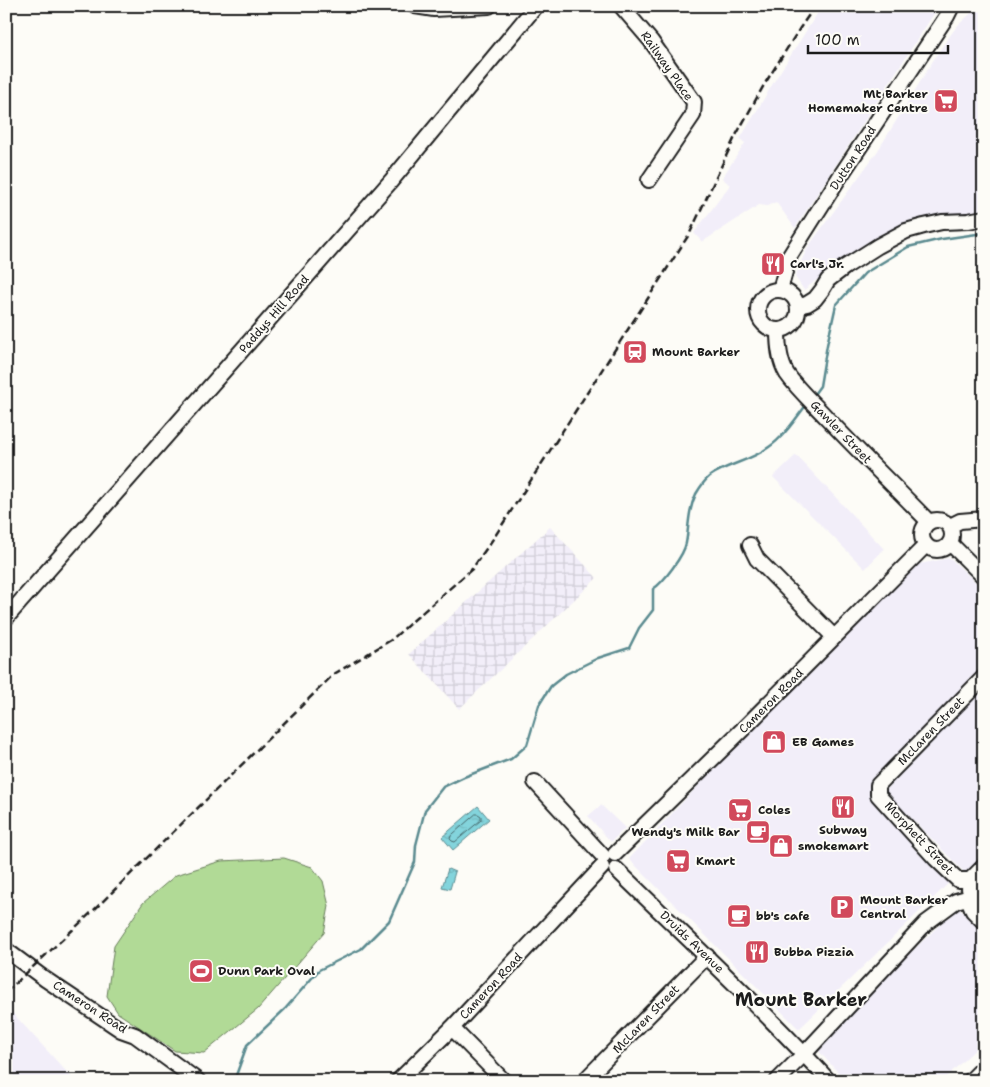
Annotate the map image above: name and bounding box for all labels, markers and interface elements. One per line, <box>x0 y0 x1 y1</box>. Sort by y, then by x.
scale bar <box>808 22 948 54</box>
street label: Railway Place <box>637 28 697 104</box>
text: 100 m <box>815 30 860 50</box>
place label: Mt Barker Homemaker Centre <box>808 86 929 116</box>
supermarket icon: Mt Barker Homemaker Centre <box>933 88 959 114</box>
street label: Dutton Road <box>826 123 880 193</box>
restaurant icon: Carl's Jr. <box>760 251 786 277</box>
place label: Carl's Jr. <box>790 256 845 272</box>
street label: Paddys Hill Road <box>236 271 313 357</box>
station icon: Mount Barker <box>622 339 648 365</box>
place label: Mount Barker <box>652 344 740 360</box>
street label: Gawler Street <box>807 397 875 467</box>
street label: Cameron Road <box>735 665 807 737</box>
street label: McLaren Street <box>894 693 968 769</box>
shop icon: EB Games <box>761 729 787 755</box>
place label: EB Games <box>792 734 854 750</box>
restaurant icon: Subway <box>830 794 856 820</box>
supermarket icon: Coles <box>727 797 753 823</box>
street label: Morphett Street <box>881 798 957 878</box>
place label: Coles <box>758 802 791 818</box>
cafe icon: Wendy's Milk Bar <box>745 819 771 845</box>
place label: Subway <box>819 822 867 838</box>
place label: Wendy's Milk Bar <box>631 824 741 840</box>
shop icon: smokemart <box>768 833 794 859</box>
place label: smokemart <box>798 838 869 854</box>
supermarket icon: Kmart <box>665 848 691 874</box>
place label: Kmart <box>696 853 735 869</box>
place label: Mount Barker Central <box>860 892 948 922</box>
parking icon: Mount Barker Central <box>829 894 855 920</box>
cafe icon: bb's cafe <box>726 903 752 929</box>
street label: Druids Avenue <box>657 907 728 977</box>
place label: bb's cafe <box>756 908 810 924</box>
restaurant icon: Bubba Pizzia <box>744 939 770 965</box>
place label: Bubba Pizzia <box>774 944 854 960</box>
street label: Cameron Road <box>456 949 526 1023</box>
sports icon: Dunn Park Oval <box>188 958 214 984</box>
place label: Dunn Park Oval <box>218 963 315 979</box>
street label: Cameron Road <box>50 977 130 1037</box>
street label: McLaren Street <box>609 981 683 1057</box>
district label: Mount Barker <box>735 988 867 1012</box>

